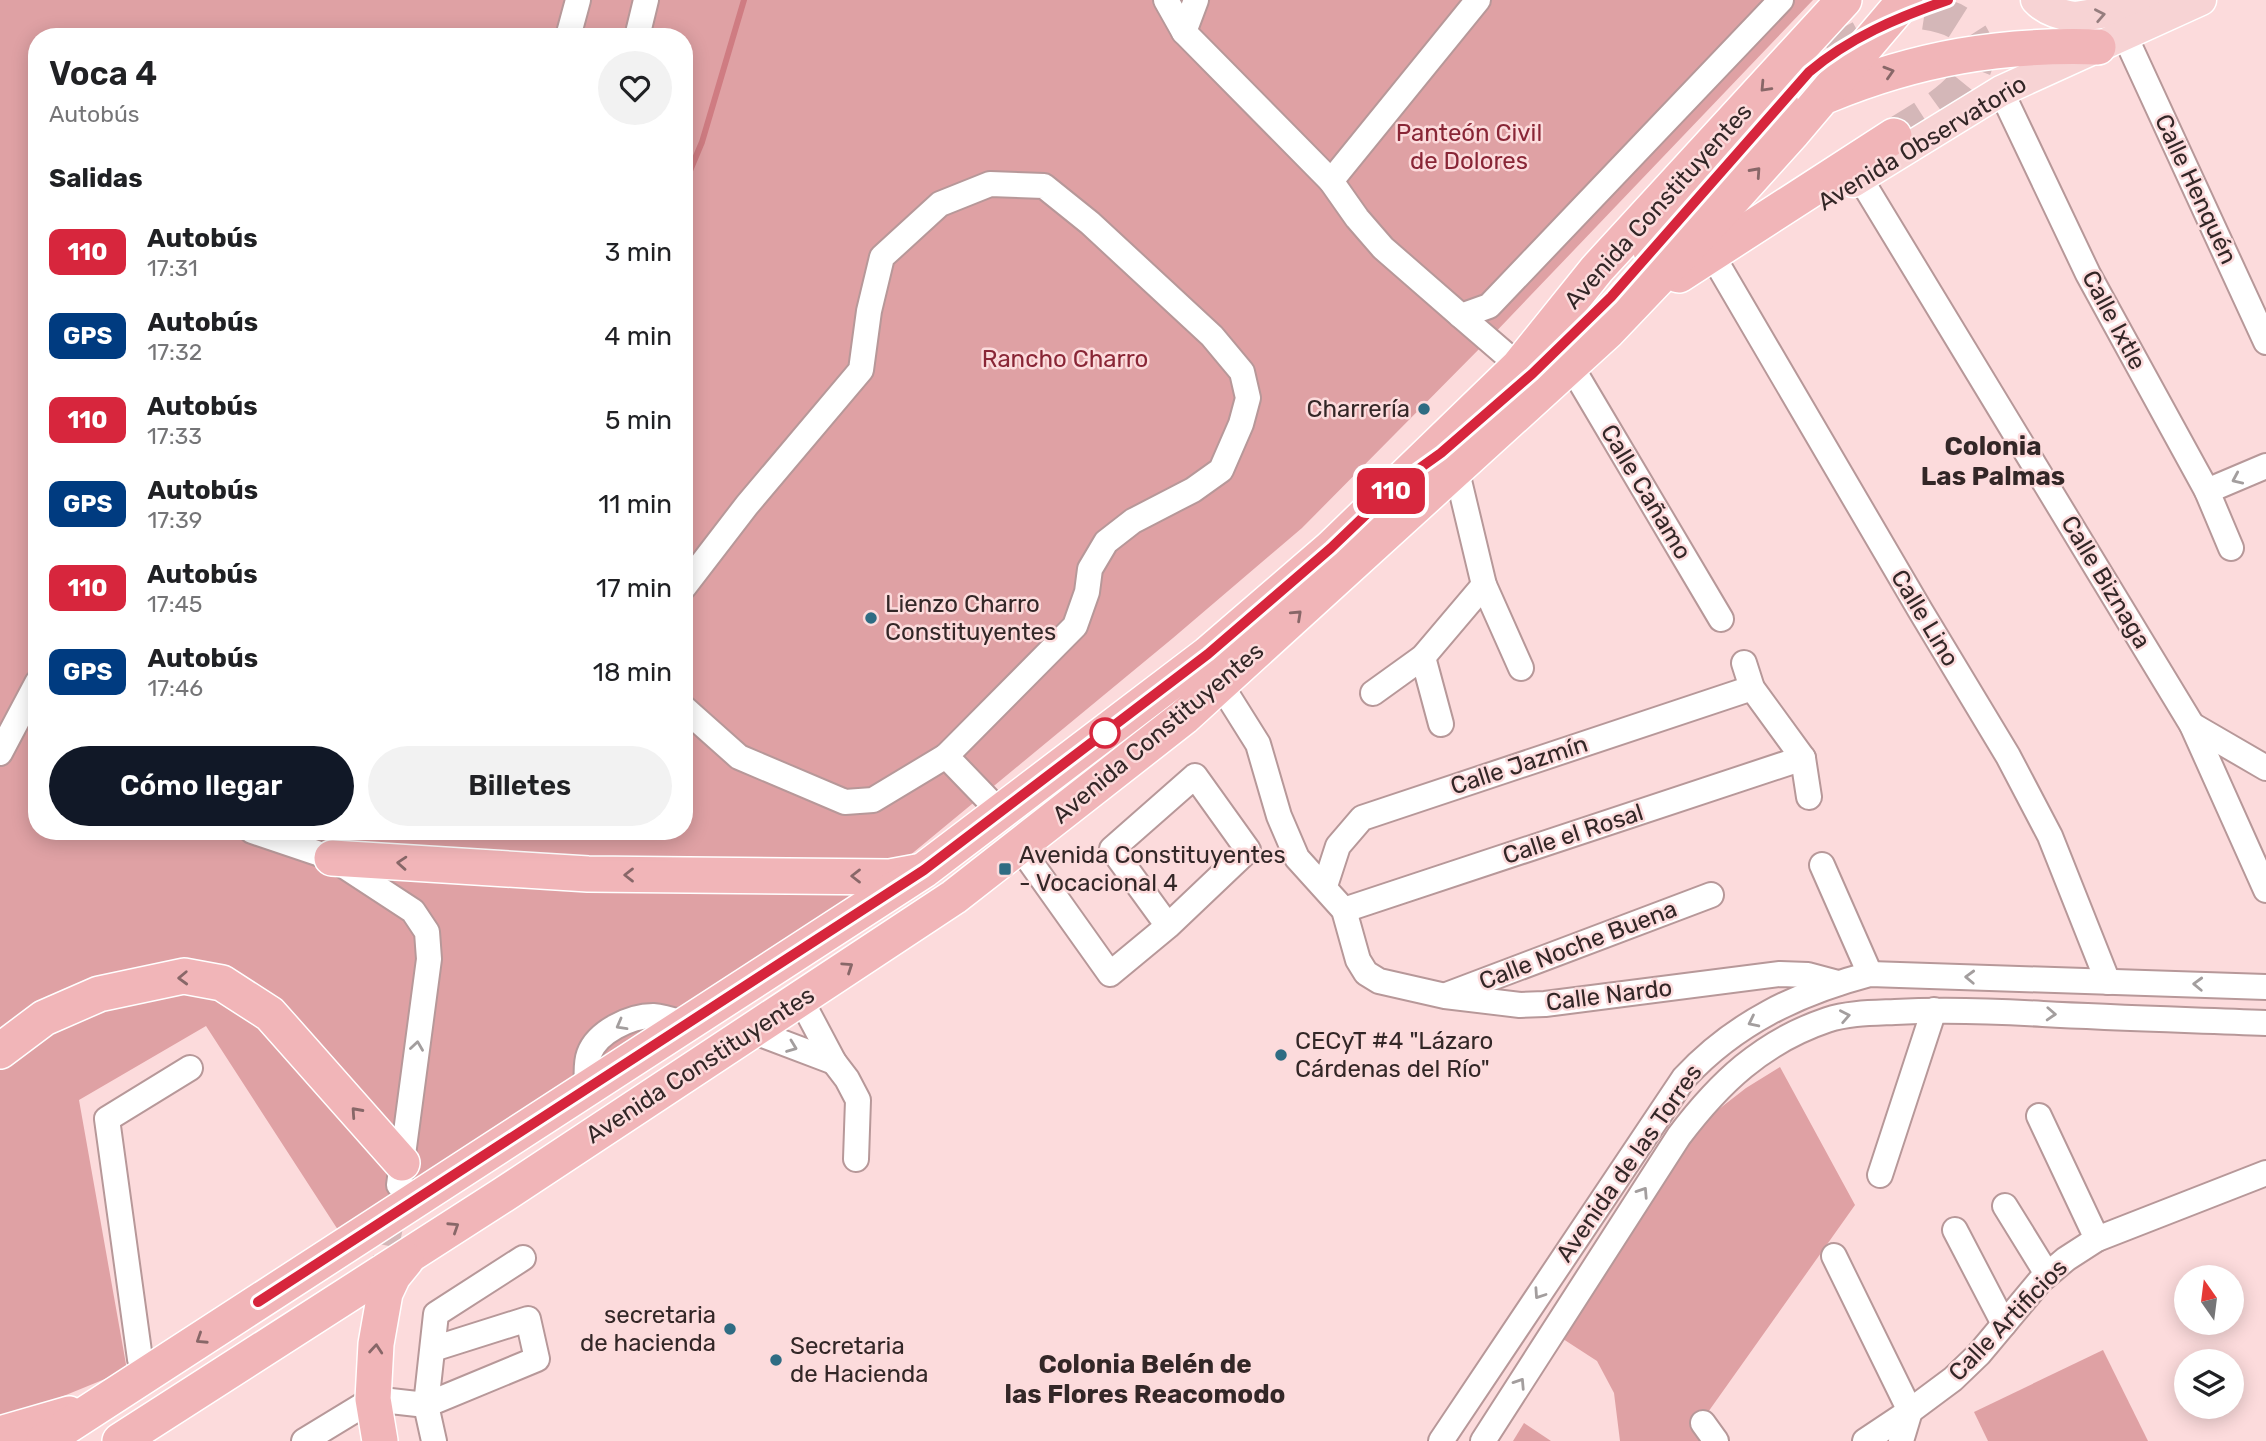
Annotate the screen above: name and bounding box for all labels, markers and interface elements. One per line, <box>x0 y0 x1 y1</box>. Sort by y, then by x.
one-way arrow <box>2094 8 2106 23</box>
button: heart <box>598 51 672 125</box>
text: Voca 4 <box>49 54 157 93</box>
one-way arrow <box>1883 66 1895 81</box>
street label: Avenida Observatorio <box>1813 70 2031 216</box>
one-way arrow <box>1761 79 1773 92</box>
street label: Avenida Constituyentes <box>1558 98 1758 314</box>
text: Autobús <box>49 100 140 128</box>
street label: Calle Henquén <box>2149 110 2243 268</box>
park label: Panteón Civil de Dolores <box>1396 119 1542 175</box>
text: Salidas <box>49 163 143 194</box>
one-way arrow <box>1748 167 1761 180</box>
text: Autobús <box>147 223 258 254</box>
text: 3 min <box>605 237 672 268</box>
text: 110 <box>67 238 108 266</box>
text: 17:31 <box>147 254 198 282</box>
street label: Calle Ixtle <box>2076 266 2152 374</box>
text: Autobús <box>147 307 258 338</box>
text: 4 min <box>604 321 672 352</box>
text: GPS <box>63 322 112 350</box>
text: 17:32 <box>147 338 202 366</box>
park label: Rancho Charro <box>982 345 1148 373</box>
text: Autobús <box>147 391 258 422</box>
place label: Charrería <box>1307 395 1410 423</box>
marker: Charrería <box>1416 401 1432 417</box>
text: 5 min <box>605 405 672 436</box>
text: 110 <box>67 406 108 434</box>
street label: Calle Cañamo <box>1595 419 1697 565</box>
text: 17:33 <box>147 422 202 450</box>
district label: Colonia Las Palmas <box>1921 431 2065 492</box>
line badge: 110 <box>1351 468 1431 514</box>
one-way arrow <box>2232 470 2244 484</box>
text: Autobús <box>147 475 258 506</box>
text: 110 <box>1371 477 1411 505</box>
text: 11 min <box>598 489 672 520</box>
text: GPS <box>63 490 112 518</box>
text: 17:39 <box>147 506 202 534</box>
street label: Calle Biznaga <box>2055 511 2157 653</box>
text: Autobús <box>147 559 258 590</box>
street label: Calle Lino <box>1885 565 1965 671</box>
text: 17 min <box>596 573 672 604</box>
text: 110 <box>67 574 108 602</box>
text: 17:45 <box>147 590 202 618</box>
place label: Lienzo Charro Constituyentes <box>885 590 1056 646</box>
marker: Lienzo Charro Constituyentes <box>863 610 879 626</box>
one-way arrow <box>1289 611 1302 624</box>
street label: Avenida Constituyentes <box>1047 637 1269 829</box>
text: Autobús <box>147 643 258 674</box>
text: 18 min <box>593 657 672 688</box>
text: GPS <box>63 658 112 686</box>
text: 17:46 <box>147 674 203 702</box>
unlabelled marker <box>1090 718 1120 748</box>
street label: Calle Jazmín <box>1447 730 1591 800</box>
button: Cómo llegar <box>49 746 354 826</box>
button: Billetes <box>368 746 672 826</box>
street label: Calle el Rosal <box>1499 798 1647 870</box>
place label: Avenida Constituyentes - Vocacional 4 <box>1019 841 1286 897</box>
one-way arrow <box>396 856 407 871</box>
marker: Avenida Constituyentes - Vocacional 4 <box>997 861 1013 877</box>
one-way arrow <box>623 867 634 883</box>
one-way arrow <box>851 868 861 884</box>
street label: Calle Noche Buena <box>1475 894 1681 996</box>
one-way arrow <box>841 962 854 975</box>
one-way arrow <box>177 970 188 986</box>
one-way arrow <box>1965 970 1976 985</box>
street label: Calle Nardo <box>1544 973 1674 1017</box>
one-way arrow <box>2192 977 2203 992</box>
street label: Avenida Constituyentes <box>581 981 819 1149</box>
one-way arrow <box>2046 1007 2057 1022</box>
one-way arrow <box>1839 1010 1851 1025</box>
one-way arrow <box>1748 1013 1760 1027</box>
one-way arrow <box>616 1017 628 1031</box>
place label: CECyT #4 "Lázaro Cárdenas del Río" <box>1295 1027 1493 1083</box>
one-way arrow <box>786 1039 798 1053</box>
one-way arrow <box>410 1041 425 1052</box>
marker: CECyT #4 "Lázaro Cárdenas del Río" <box>1273 1047 1289 1063</box>
street label: Avenida de las Torres <box>1550 1059 1708 1267</box>
one-way arrow <box>352 1107 364 1120</box>
one-way arrow <box>1634 1187 1647 1200</box>
one-way arrow <box>446 1222 459 1235</box>
street label: Calle Artificios <box>1943 1253 2073 1387</box>
north arrow <box>2174 1265 2244 1335</box>
map controls <box>2174 1265 2244 1419</box>
one-way arrow <box>1534 1287 1547 1300</box>
place label: secretaria de hacienda <box>580 1301 716 1357</box>
marker: secretaria de hacienda <box>722 1321 738 1337</box>
one-way arrow <box>195 1331 208 1344</box>
place label: Secretaria de Hacienda <box>790 1332 929 1388</box>
one-way arrow <box>369 1343 384 1355</box>
district label: Colonia Belén de las Flores Reacomodo <box>1005 1349 1285 1410</box>
button: layers <box>2174 1349 2244 1419</box>
marker: Secretaria de Hacienda <box>768 1352 784 1368</box>
one-way arrow <box>1511 1378 1524 1391</box>

